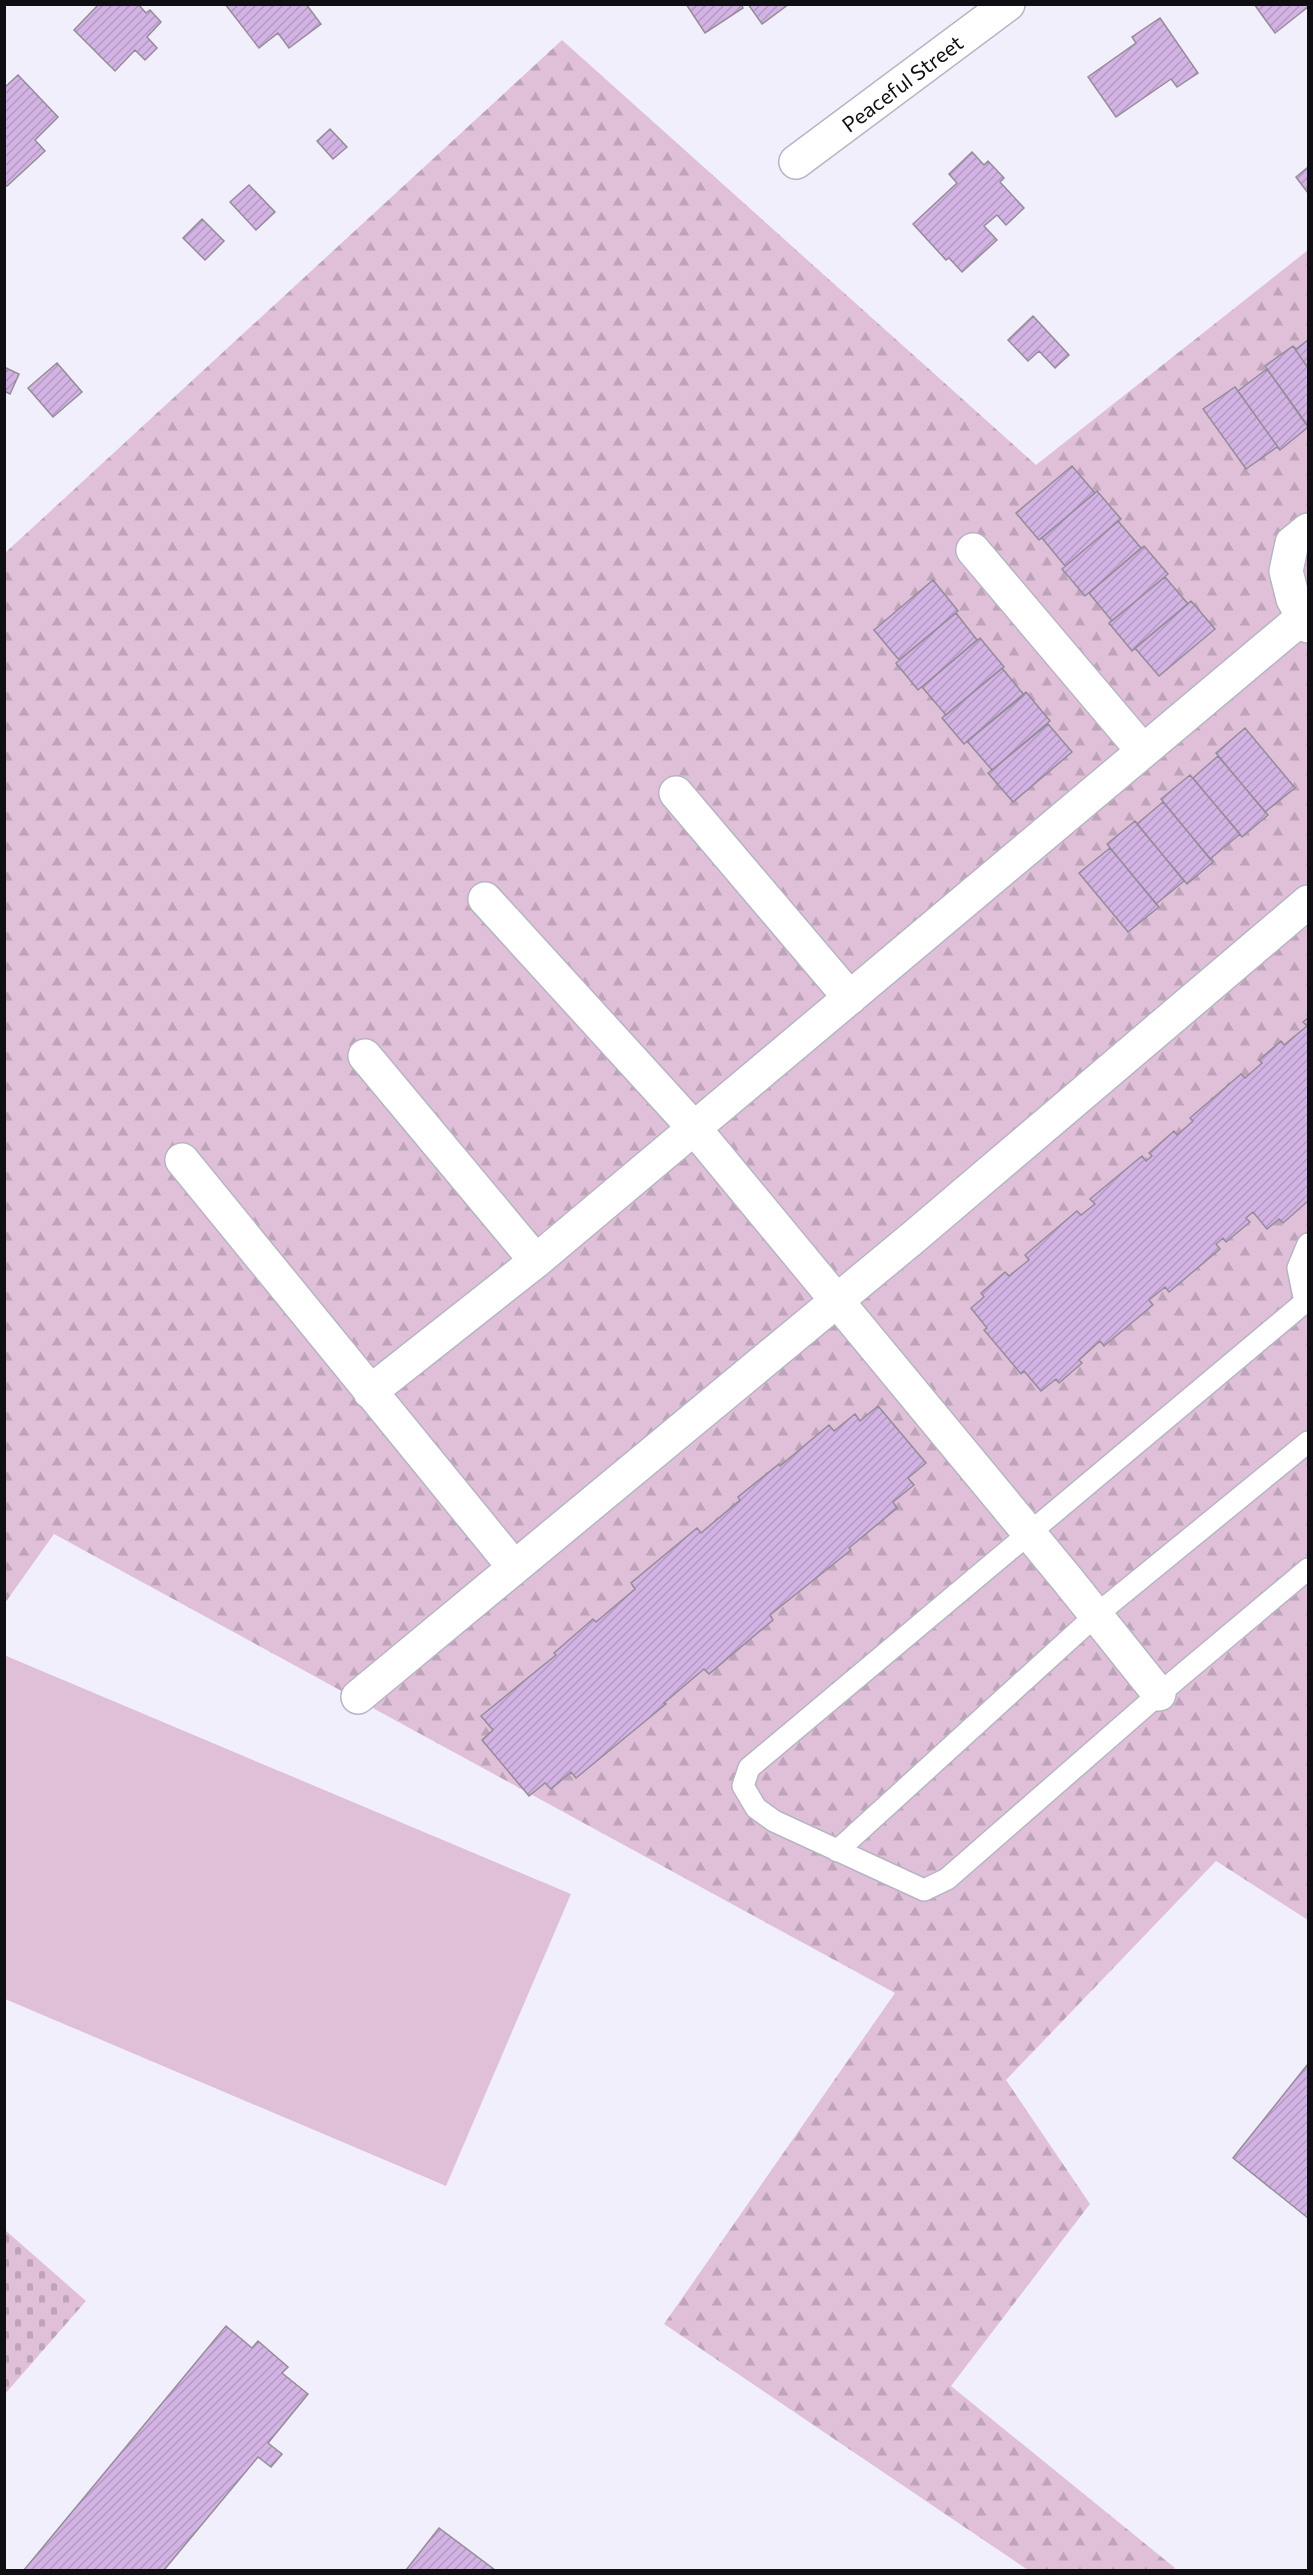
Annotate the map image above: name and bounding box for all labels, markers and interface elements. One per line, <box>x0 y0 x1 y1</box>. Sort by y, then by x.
street label: Peaceful Street <box>837 29 967 137</box>

